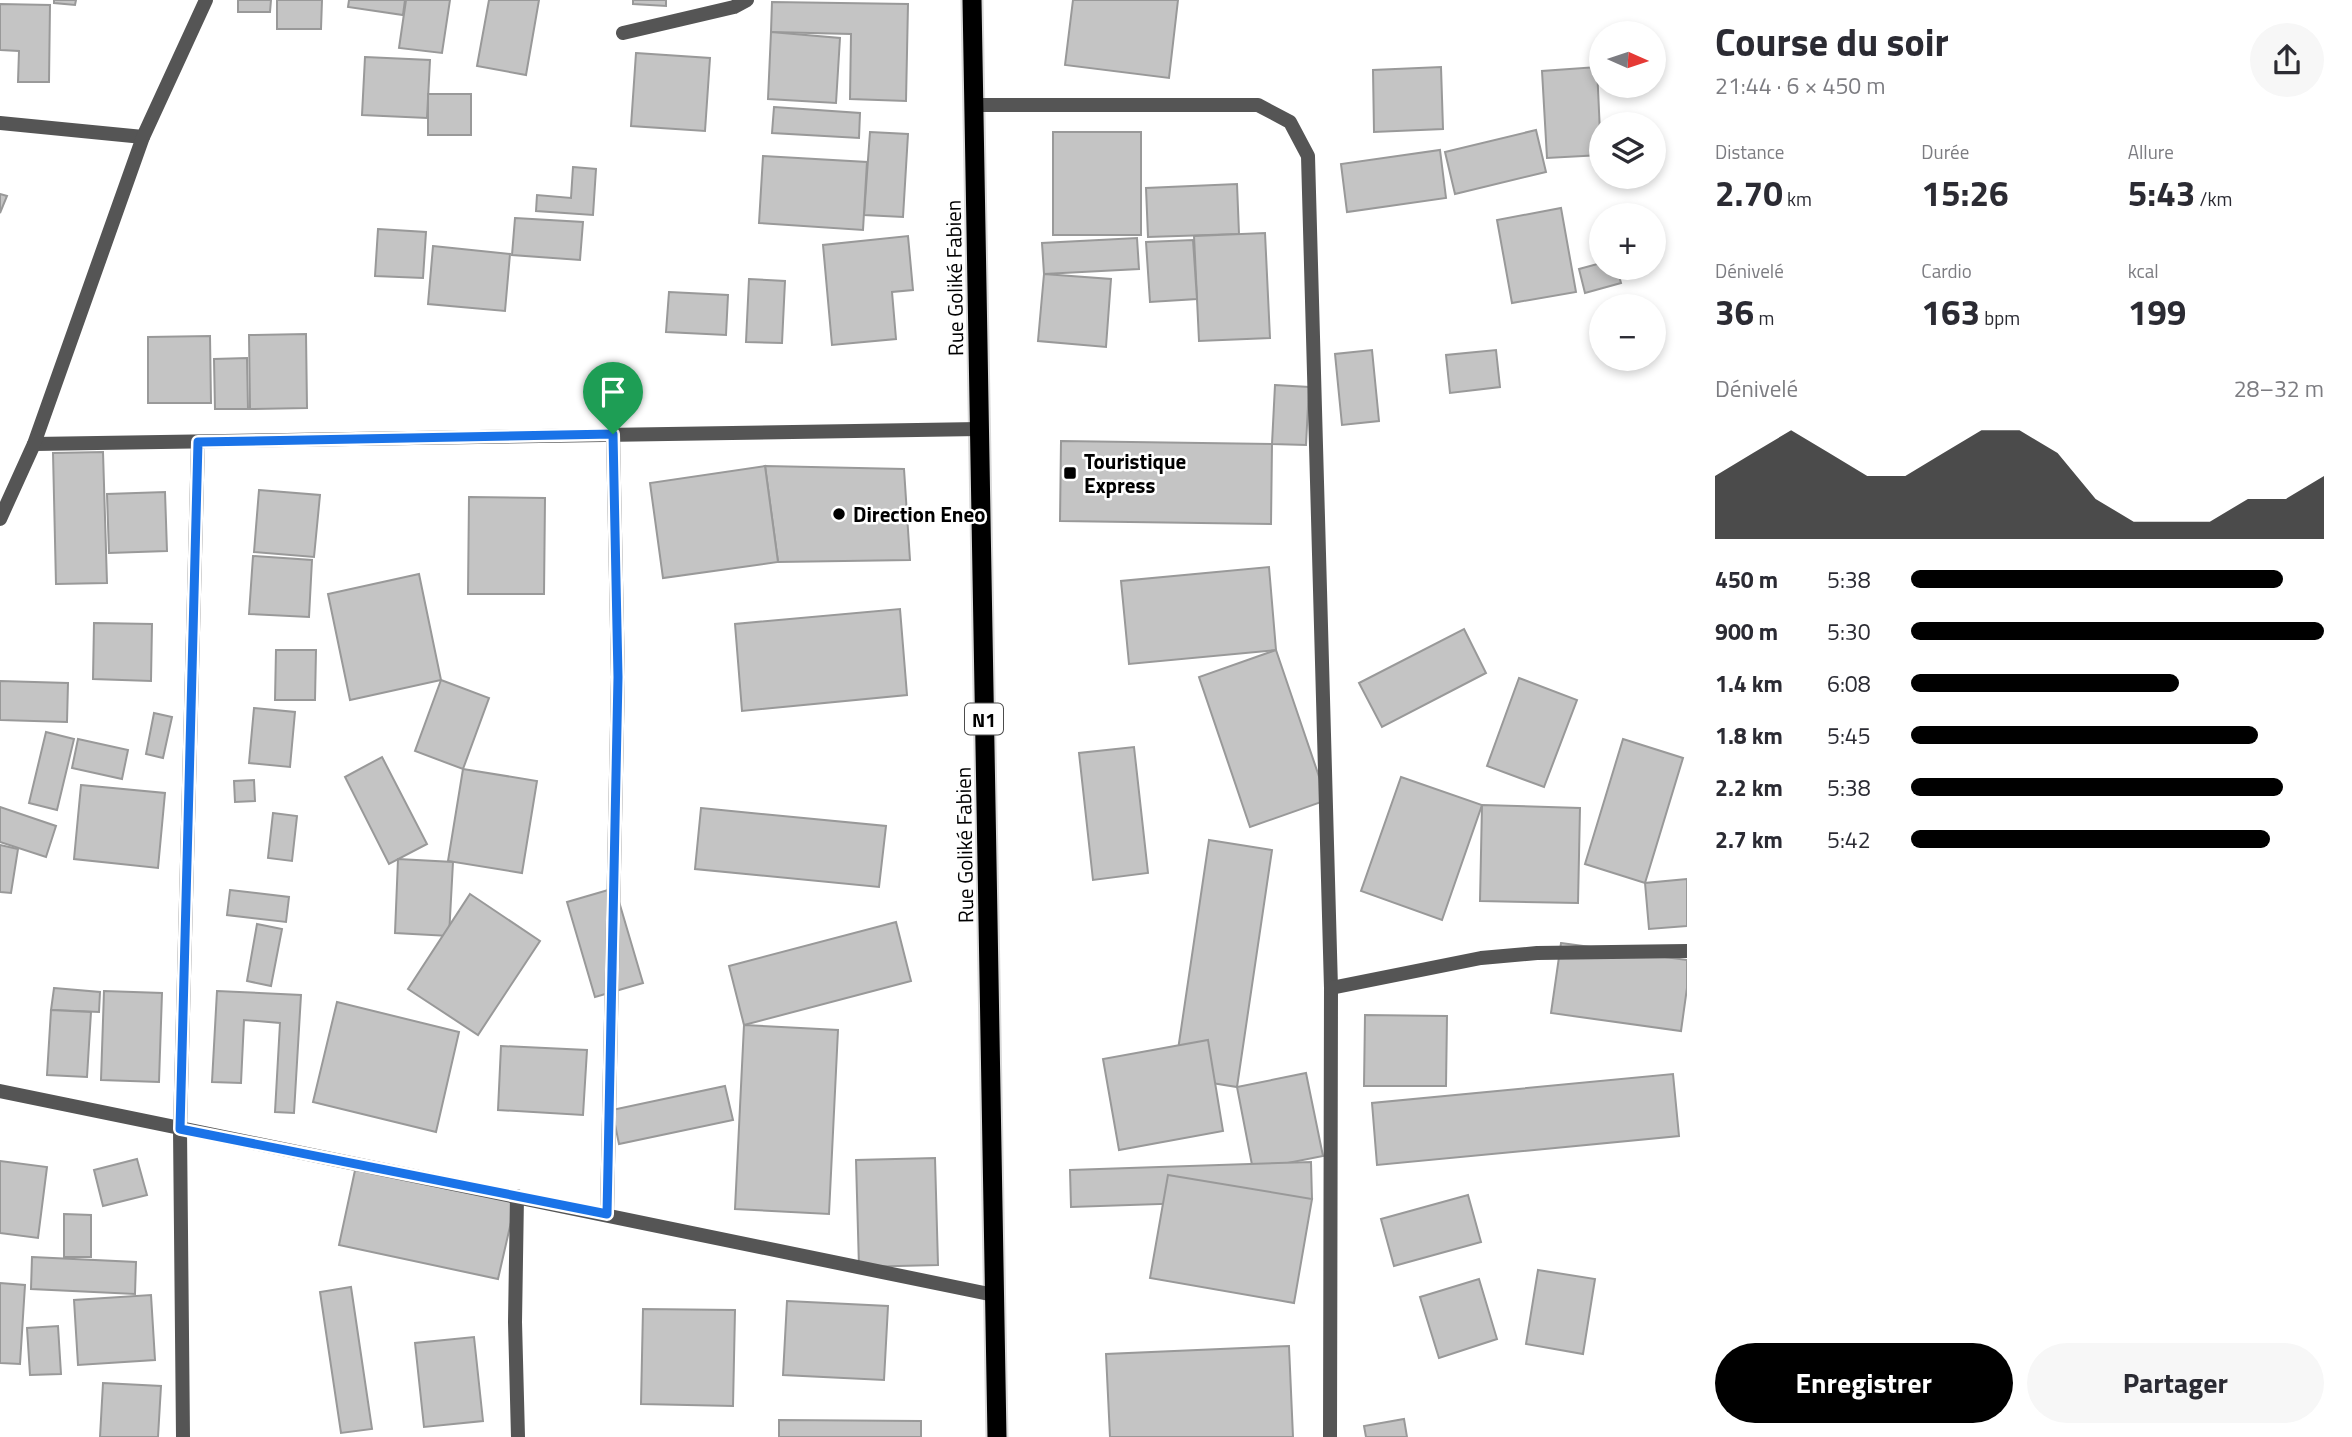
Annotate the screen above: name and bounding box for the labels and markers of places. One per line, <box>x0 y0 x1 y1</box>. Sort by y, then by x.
pin <box>583 362 643 434</box>
place label: Touristique Express <box>1084 445 1186 501</box>
marker: Touristique Express <box>1062 465 1078 481</box>
place label: Direction Eneo <box>853 498 985 530</box>
marker: Direction Eneo <box>831 506 847 522</box>

